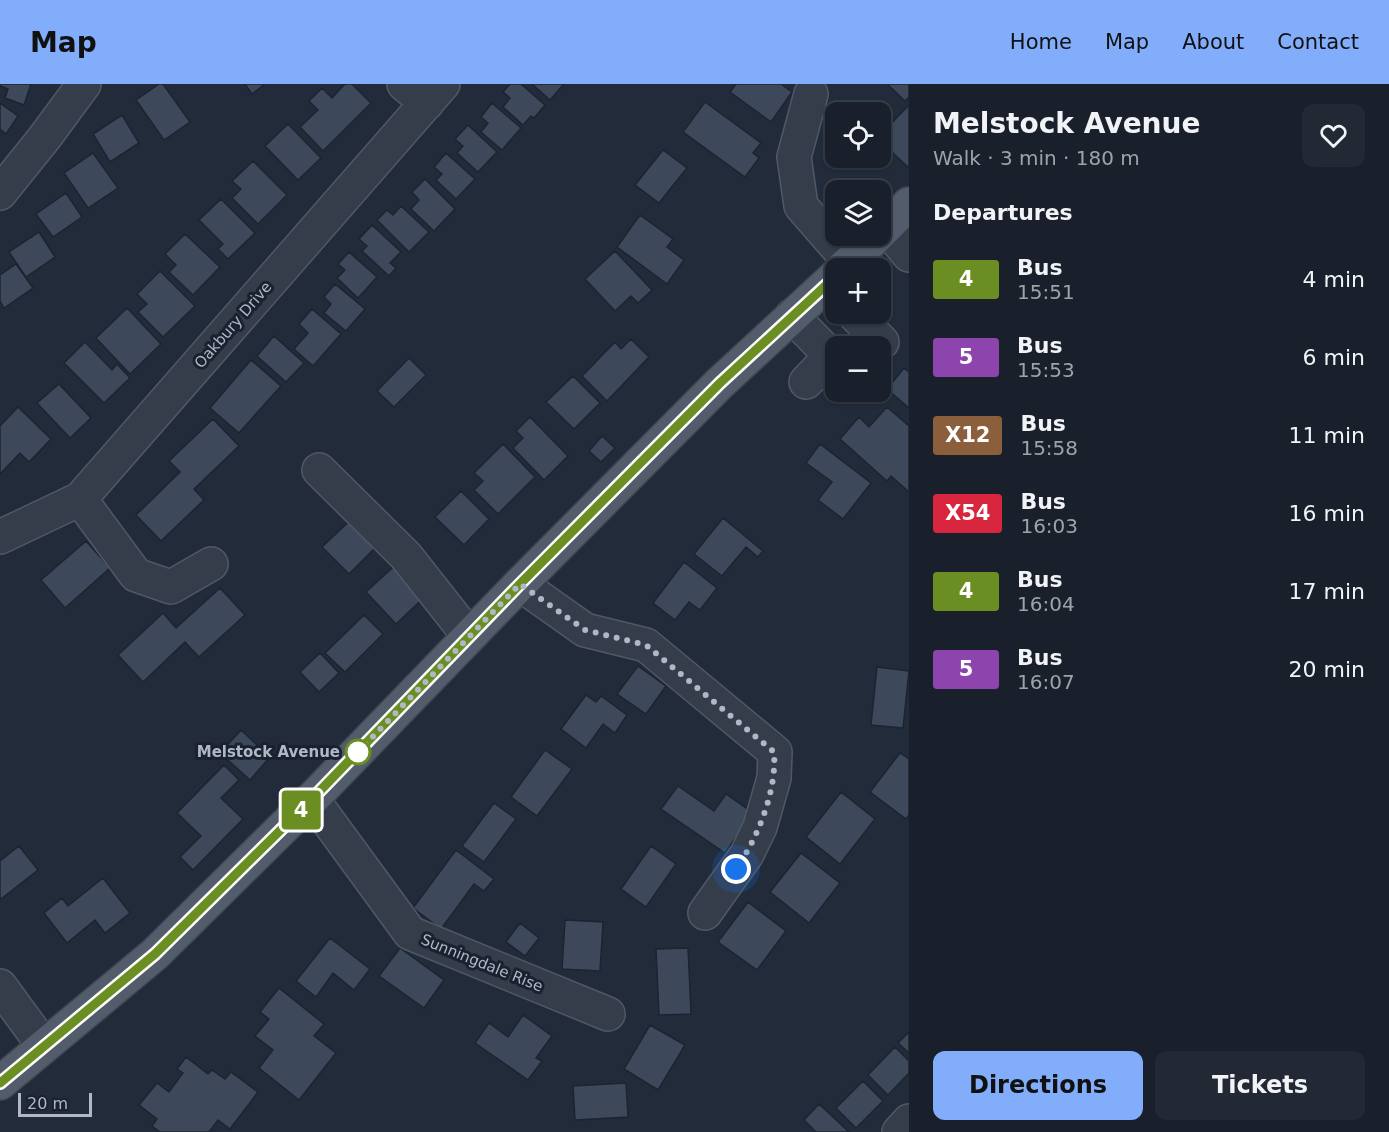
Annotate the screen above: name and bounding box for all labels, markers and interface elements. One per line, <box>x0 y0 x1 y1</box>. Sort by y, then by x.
text: Map <box>30 26 97 59</box>
text: Home <box>1010 30 1072 54</box>
text: Map <box>1105 30 1149 54</box>
text: About <box>1182 30 1244 54</box>
text: Contact <box>1277 30 1359 54</box>
map controls <box>825 102 891 402</box>
button: locate <box>825 102 891 168</box>
button: heart <box>1302 104 1365 167</box>
text: Melstock Avenue <box>933 107 1200 140</box>
text: Walk · 3 min · 180 m <box>933 146 1140 170</box>
button: layers <box>825 180 891 246</box>
text: Departures <box>933 200 1073 225</box>
text: Bus <box>1017 255 1063 280</box>
button: + <box>825 258 891 324</box>
text: 4 <box>959 267 973 291</box>
text: 4 min <box>1303 267 1365 292</box>
street label: Oakbury Drive <box>191 278 275 372</box>
text: 15:51 <box>1017 280 1075 304</box>
text: Bus <box>1017 333 1063 358</box>
button: − <box>825 336 891 402</box>
text: 5 <box>959 345 973 369</box>
text: 6 min <box>1303 345 1365 370</box>
text: 15:53 <box>1017 358 1075 382</box>
text: Bus <box>1020 411 1066 436</box>
text: X12 <box>945 423 990 447</box>
text: 11 min <box>1289 423 1365 448</box>
text: 15:58 <box>1020 436 1078 460</box>
text: Bus <box>1020 489 1066 514</box>
text: X54 <box>945 501 990 525</box>
text: 16 min <box>1289 501 1365 526</box>
text: 16:03 <box>1020 514 1078 538</box>
text: Bus <box>1017 567 1063 592</box>
text: 4 <box>959 579 973 603</box>
text: 17 min <box>1289 579 1365 604</box>
text: 16:04 <box>1017 592 1075 616</box>
text: Bus <box>1017 645 1063 670</box>
text: 5 <box>959 657 973 681</box>
text: 20 min <box>1289 657 1365 682</box>
text: 16:07 <box>1017 670 1075 694</box>
marker: Melstock Avenue <box>345 739 371 765</box>
place label: Melstock Avenue <box>197 743 340 761</box>
line badge: 4 <box>282 790 320 830</box>
text: 4 <box>294 798 308 822</box>
your location <box>721 854 751 884</box>
street label: Sunningdale Rise <box>418 930 546 996</box>
button: Directions <box>933 1051 1143 1120</box>
button: Tickets <box>1155 1051 1365 1120</box>
scale bar <box>18 1090 92 1118</box>
text: 20 m <box>27 1094 68 1113</box>

